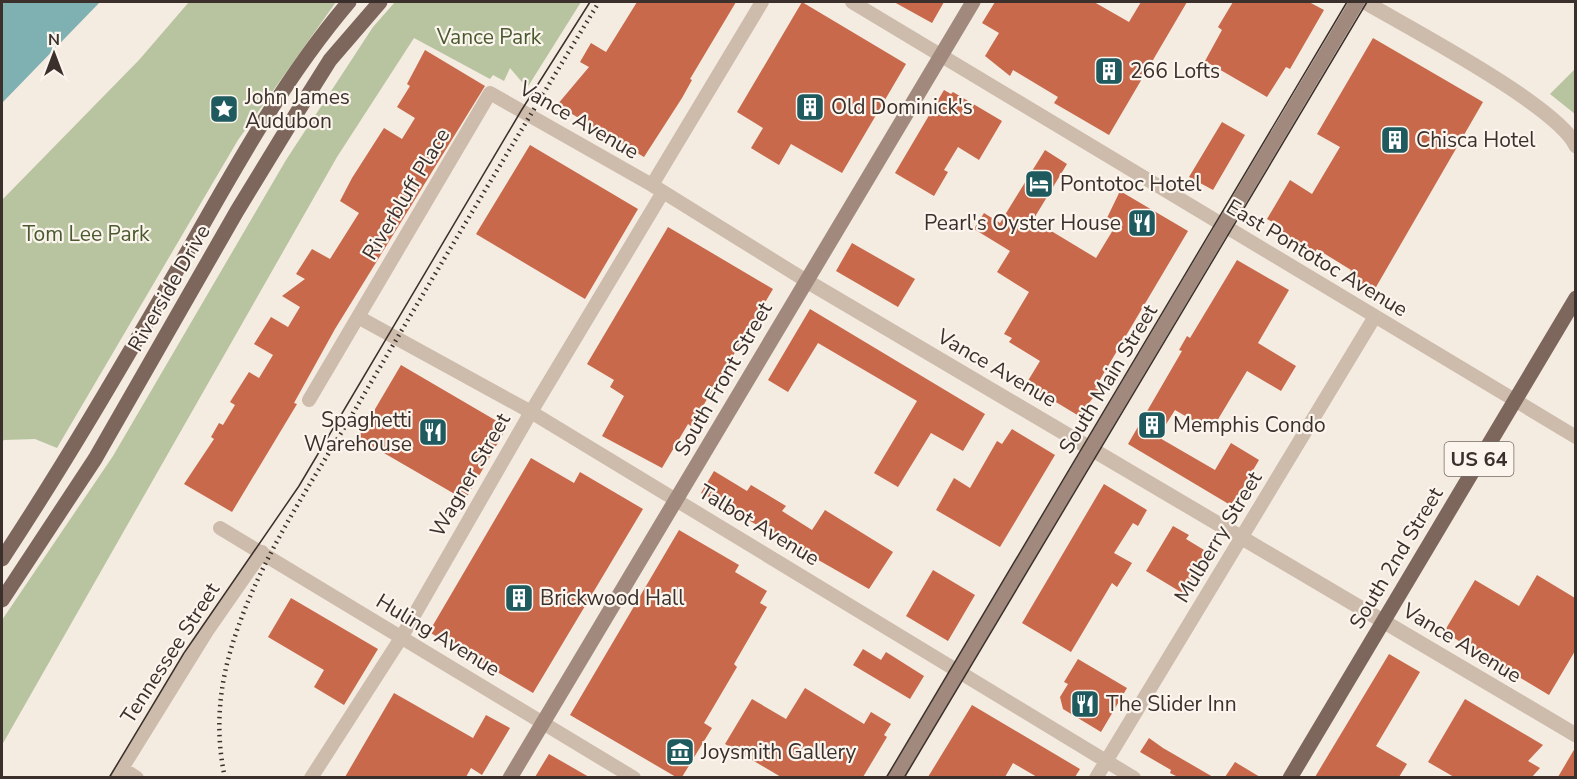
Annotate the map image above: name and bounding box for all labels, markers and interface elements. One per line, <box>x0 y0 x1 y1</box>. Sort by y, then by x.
park label: Vance Park <box>436 23 542 51</box>
north arrow <box>24 24 84 84</box>
text: N <box>48 29 60 51</box>
building icon: 266 Lofts <box>1093 55 1125 87</box>
place label: 266 Lofts <box>1130 57 1220 85</box>
street label: Vance Avenue <box>513 74 644 166</box>
place label: John James Audubon <box>244 83 350 135</box>
building icon: Old Dominick's <box>794 91 826 123</box>
place icon: John James Audubon <box>208 93 240 125</box>
place label: Old Dominick's <box>831 93 973 121</box>
street label: Riverbluff Place <box>356 123 456 265</box>
building icon: Chisca Hotel <box>1379 124 1411 156</box>
place label: Chisca Hotel <box>1416 126 1536 154</box>
hotel icon: Pontotoc Hotel <box>1023 168 1055 200</box>
place label: Pontotoc Hotel <box>1060 170 1202 198</box>
street label: East Pontotoc Avenue <box>1221 193 1413 323</box>
restaurant icon: Pearl's Oyster House <box>1126 207 1158 239</box>
place label: Pearl's Oyster House <box>924 209 1121 237</box>
park label: Tom Lee Park <box>22 220 150 248</box>
street label: Riverside Drive <box>121 220 217 356</box>
street label: South Front Street <box>668 296 779 461</box>
street label: South Main Street <box>1052 299 1164 459</box>
street label: Vance Avenue <box>931 322 1062 414</box>
place label: Spaghetti Warehouse <box>304 406 412 458</box>
street label: Wagner Street <box>423 407 517 542</box>
building icon: Memphis Condo <box>1136 409 1168 441</box>
place label: Memphis Condo <box>1173 411 1326 439</box>
restaurant icon: Spaghetti Warehouse <box>417 416 449 448</box>
road number: US 64 <box>1444 442 1514 476</box>
street label: Mulberry Street <box>1168 466 1269 608</box>
street label: Talbot Avenue <box>693 478 825 572</box>
street label: South 2nd Street <box>1343 481 1450 634</box>
street label: Tennessee Street <box>114 577 226 729</box>
building icon: Brickwood Hall <box>503 582 535 614</box>
place label: Brickwood Hall <box>540 584 685 612</box>
street label: Huling Avenue <box>371 587 505 683</box>
street label: Vance Avenue <box>1397 596 1527 689</box>
restaurant icon: The Slider Inn <box>1069 688 1101 720</box>
place label: The Slider Inn <box>1106 690 1237 718</box>
museum icon: Joysmith Gallery <box>664 736 696 768</box>
place label: Joysmith Gallery <box>700 738 857 766</box>

